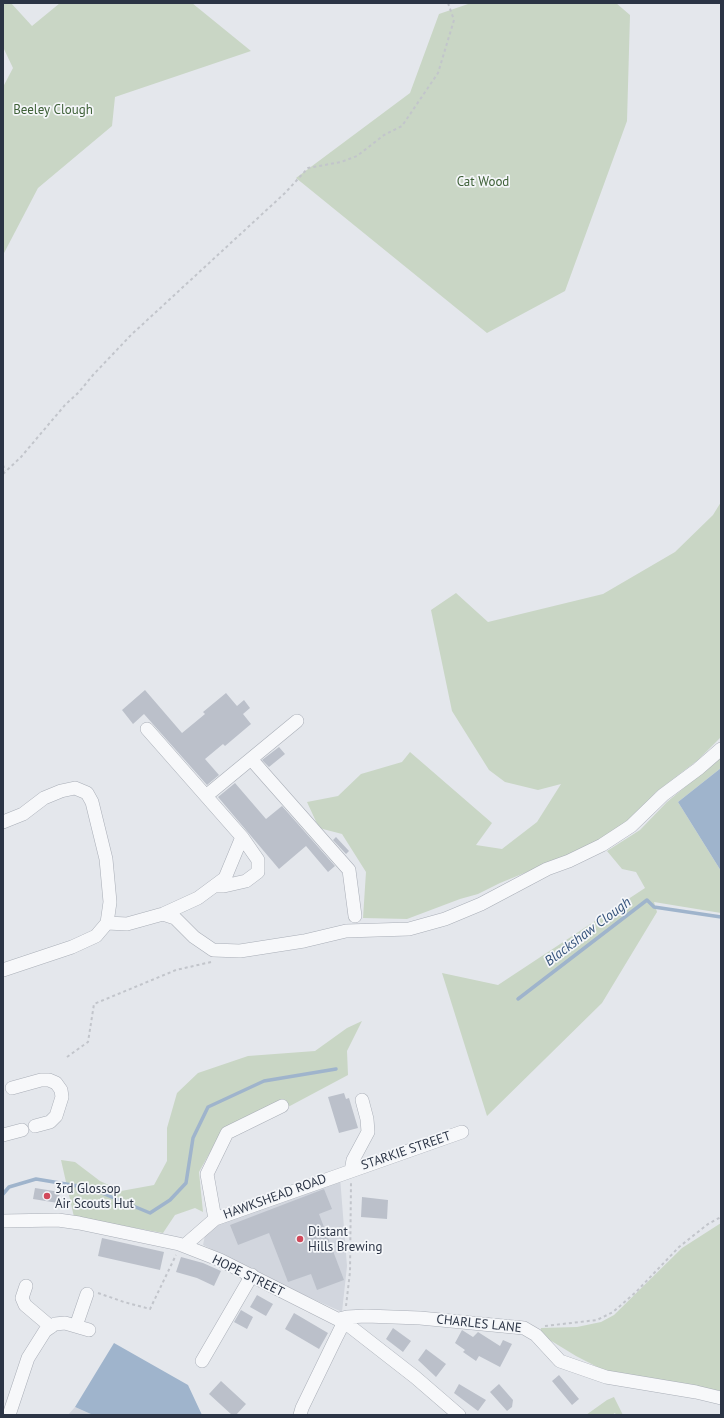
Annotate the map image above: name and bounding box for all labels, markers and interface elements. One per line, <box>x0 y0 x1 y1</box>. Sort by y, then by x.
park label: Beeley Clough <box>13 102 93 118</box>
park label: Cat Wood <box>457 174 509 190</box>
water label: Blackshaw Clough <box>542 894 634 970</box>
street label: STARKIE STREET <box>359 1128 453 1174</box>
street label: HAWKSHEAD ROAD <box>221 1171 329 1223</box>
place label: 3rd Glossop Air Scouts Hut <box>55 1181 134 1212</box>
marker: 3rd Glossop Air Scouts Hut <box>42 1191 52 1201</box>
place label: Distant Hills Brewing <box>308 1224 382 1255</box>
marker: Distant Hills Brewing <box>295 1234 305 1244</box>
street label: HOPE STREET <box>209 1252 287 1300</box>
street label: CHARLES LANE <box>436 1312 522 1336</box>

